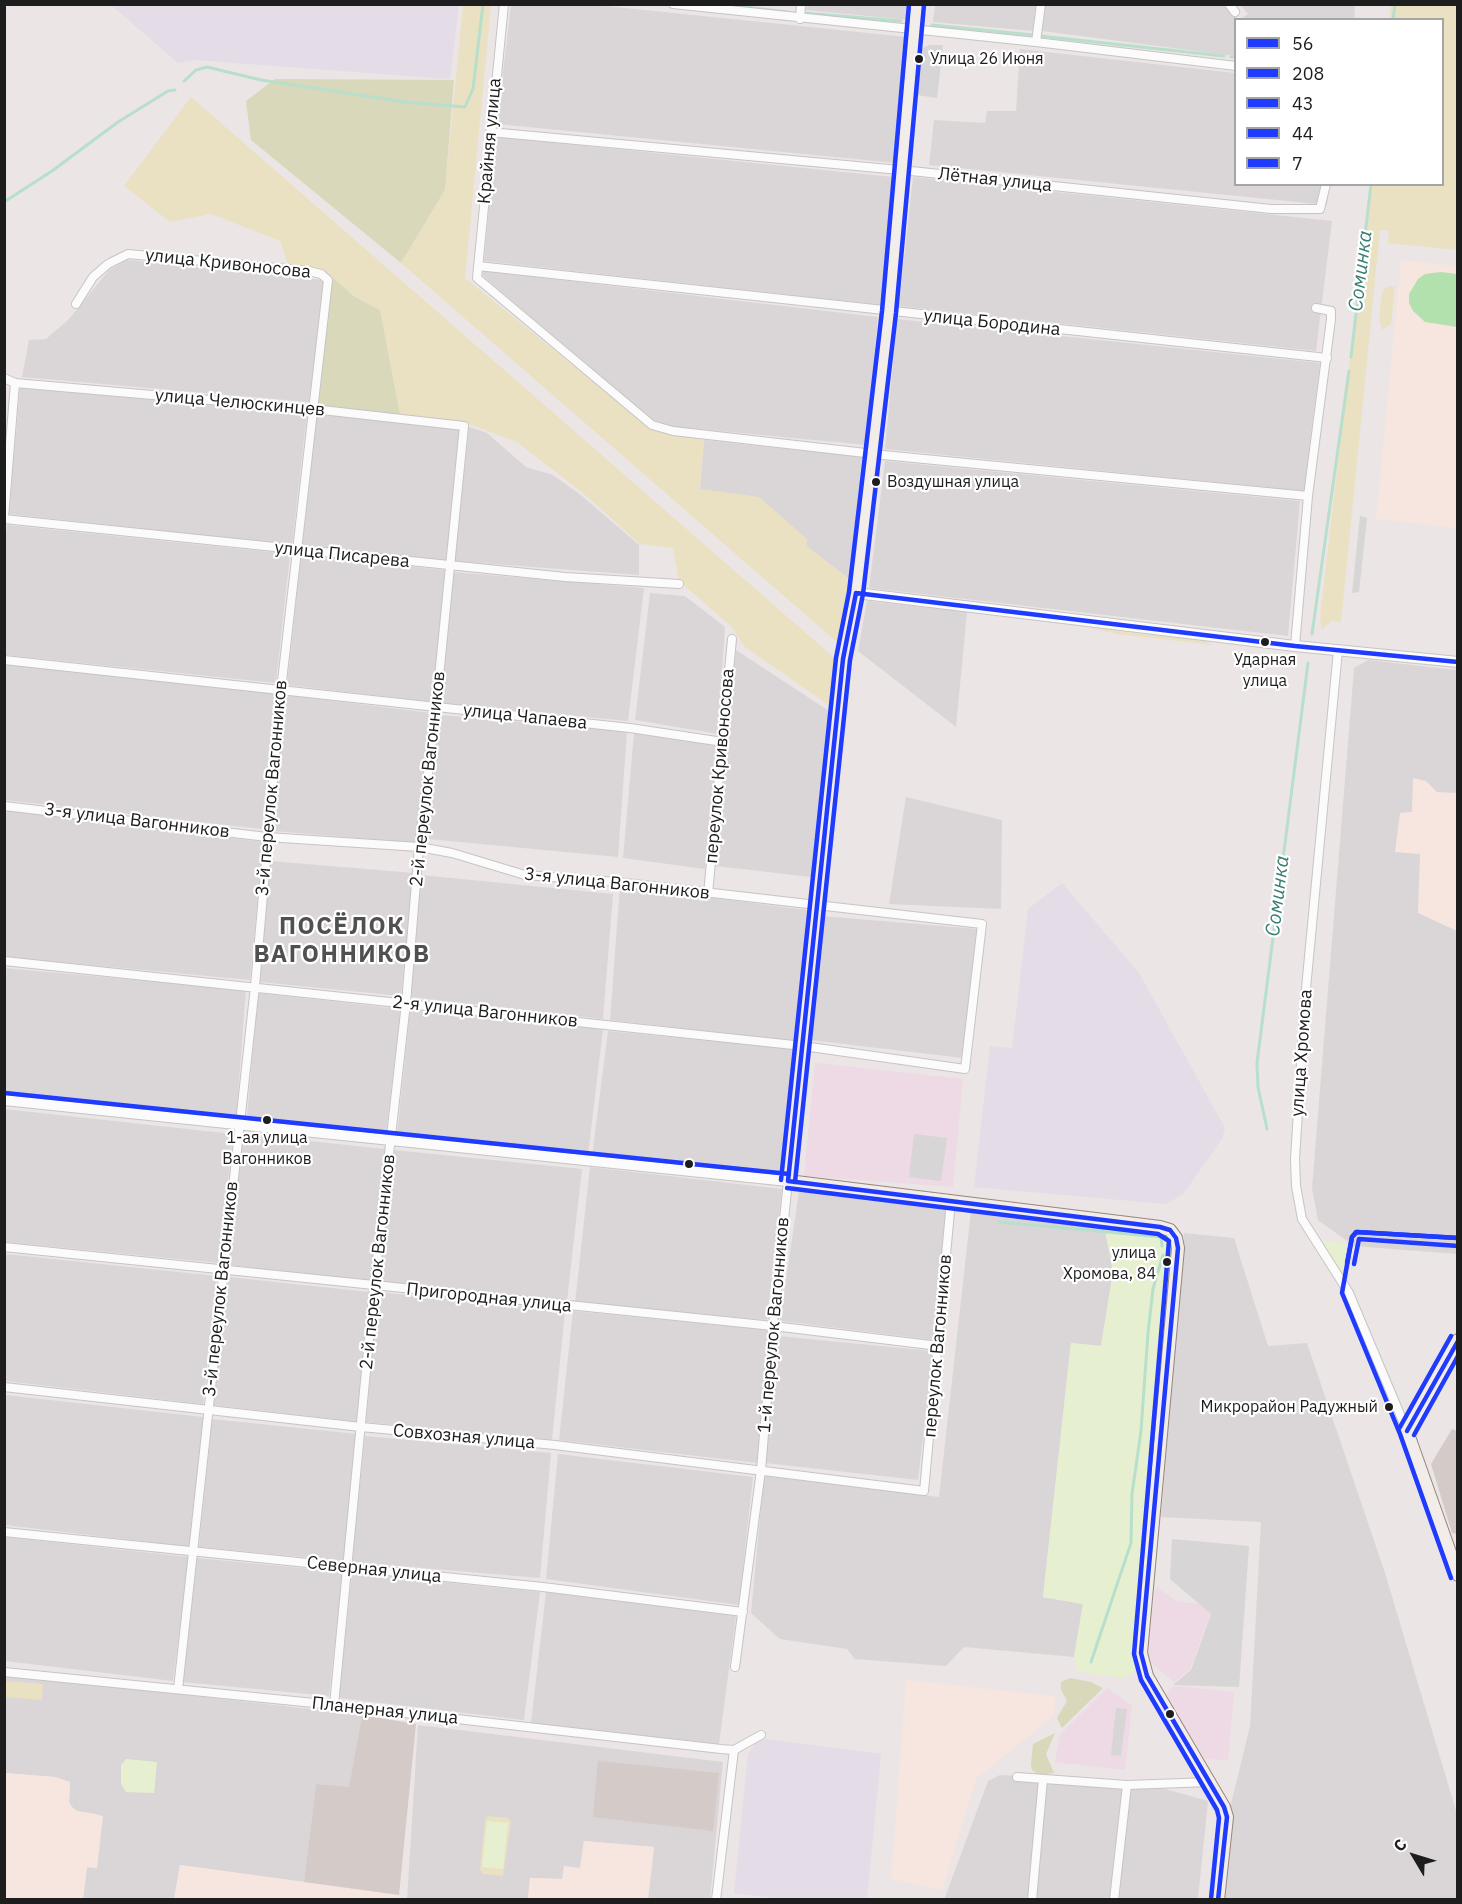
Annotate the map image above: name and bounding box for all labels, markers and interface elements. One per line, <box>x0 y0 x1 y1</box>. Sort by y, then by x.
legend <box>1234 18 1444 186</box>
text: 56 <box>1292 32 1314 55</box>
place label: Улица 26 Июня <box>930 49 1044 69</box>
marker: Улица 26 Июня <box>913 53 925 65</box>
text: 208 <box>1292 62 1324 85</box>
street label: Крайняя улица <box>474 77 506 205</box>
text: 43 <box>1292 92 1314 115</box>
text: 44 <box>1292 122 1314 145</box>
text: 7 <box>1292 152 1303 175</box>
street label: Лётная улица <box>937 163 1053 197</box>
water label: Соминка <box>1344 229 1378 313</box>
street label: улица Кривоносова <box>144 245 312 283</box>
street label: улица Бородина <box>922 305 1062 341</box>
street label: улица Челюскинцев <box>154 385 326 421</box>
place label: Воздушная улица <box>887 472 1019 492</box>
marker: Воздушная улица <box>870 476 882 488</box>
street label: улица Писарева <box>273 537 411 573</box>
marker: Ударная улица <box>1259 636 1271 648</box>
place label: Ударная улица <box>1234 650 1296 688</box>
street label: переулок Кривоносова <box>701 668 739 864</box>
street label: 2-й переулок Вагонников <box>406 670 450 888</box>
street label: 3-й переулок Вагонников <box>252 679 292 897</box>
street label: улица Чапаева <box>462 700 588 734</box>
street label: 3-я улица Вагонников <box>43 799 231 843</box>
water label: Соминка <box>1261 854 1295 938</box>
street label: 3-я улица Вагонников <box>523 864 711 904</box>
district label: ПОСЁЛОК ВАГОННИКОВ <box>254 913 430 969</box>
street label: улица Хромова <box>1287 988 1317 1118</box>
street label: 2-я улица Вагонников <box>391 992 579 1032</box>
marker: 1-ая улица Вагонников <box>261 1114 273 1126</box>
place label: 1-ая улица Вагонников <box>222 1128 312 1166</box>
street label: 2-й переулок Вагонников <box>356 1153 400 1371</box>
unlabelled marker <box>683 1158 695 1170</box>
street label: 3-й переулок Вагонников <box>199 1180 243 1398</box>
street label: 1-й переулок Вагонников <box>754 1216 794 1434</box>
place label: улица Хромова, 84 <box>1063 1243 1156 1281</box>
street label: переулок Вагонников <box>919 1253 957 1439</box>
marker: улица Хромова, 84 <box>1161 1256 1173 1268</box>
street label: Пригородная улица <box>405 1279 573 1317</box>
place label: Микрорайон Радужный <box>1201 1397 1378 1417</box>
marker: Микрорайон Радужный <box>1383 1401 1395 1413</box>
street label: Совхозная улица <box>392 1420 536 1454</box>
street label: Северная улица <box>306 1552 442 1588</box>
street label: Планерная улица <box>311 1693 459 1729</box>
unlabelled marker <box>1164 1708 1176 1720</box>
north arrow <box>1384 1826 1444 1886</box>
text: С <box>1389 1835 1411 1855</box>

